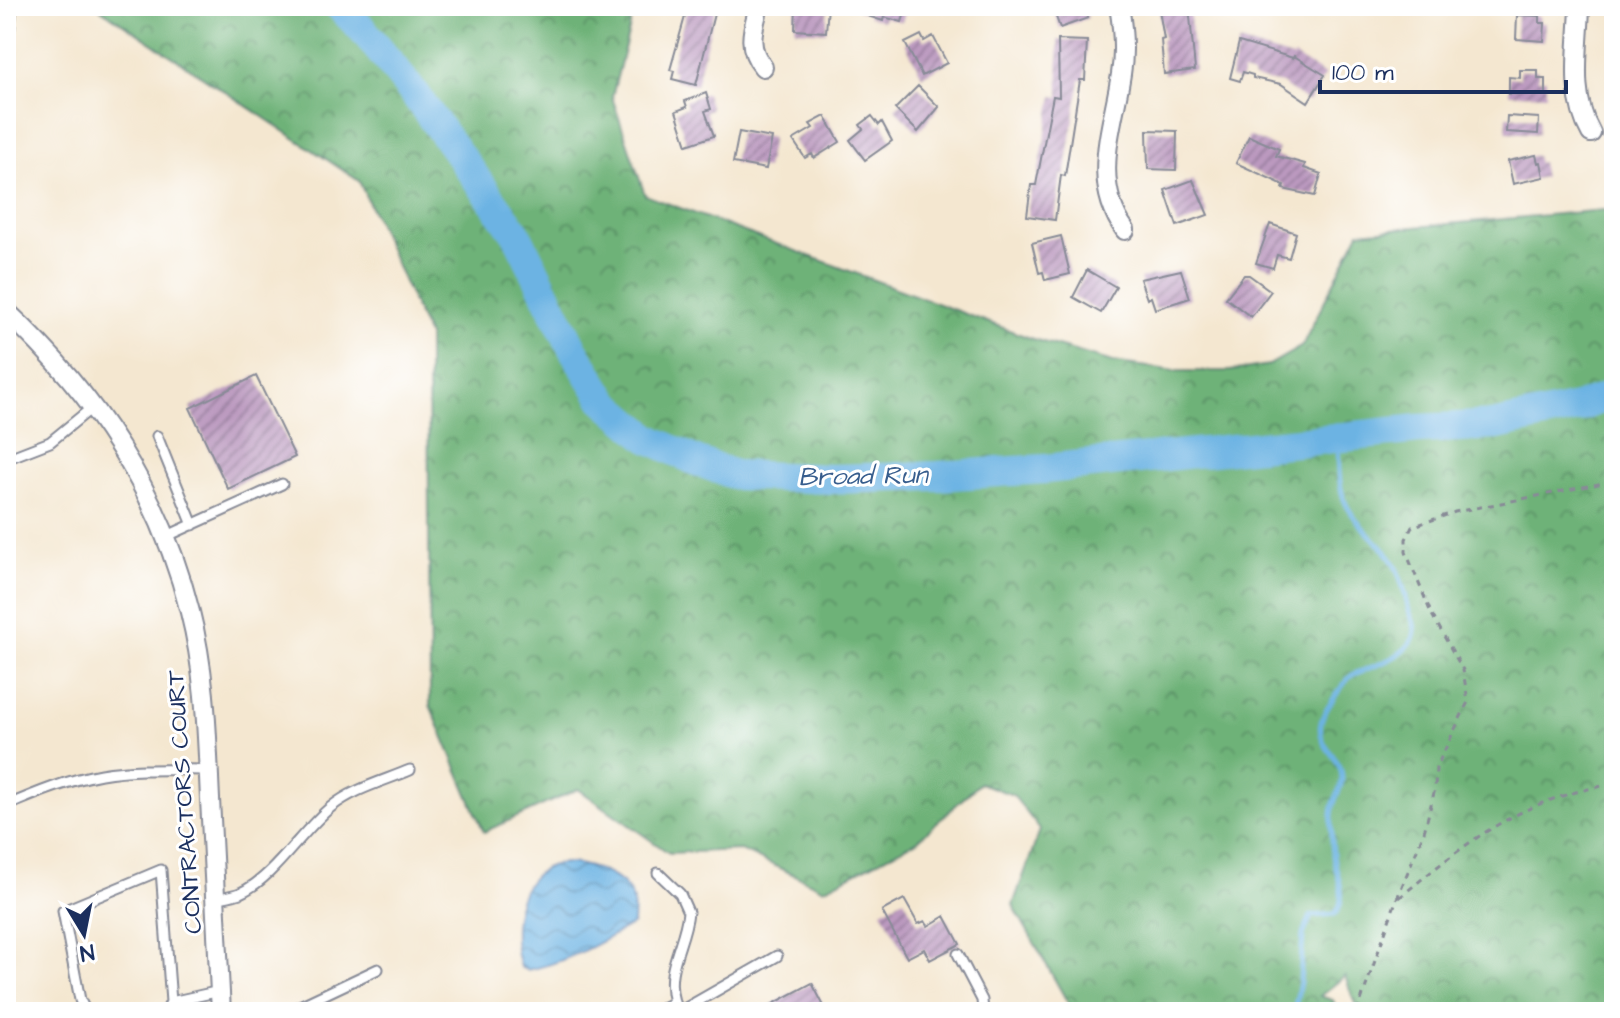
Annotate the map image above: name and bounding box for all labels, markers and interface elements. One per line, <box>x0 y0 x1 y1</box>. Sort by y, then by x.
scale bar <box>1320 44 1566 94</box>
text: 100 m <box>1332 56 1394 90</box>
water label: Broad Run <box>798 457 930 495</box>
street label: CONTRACTORS COURT <box>159 669 211 935</box>
north arrow <box>44 894 124 974</box>
text: N <box>78 936 97 969</box>

